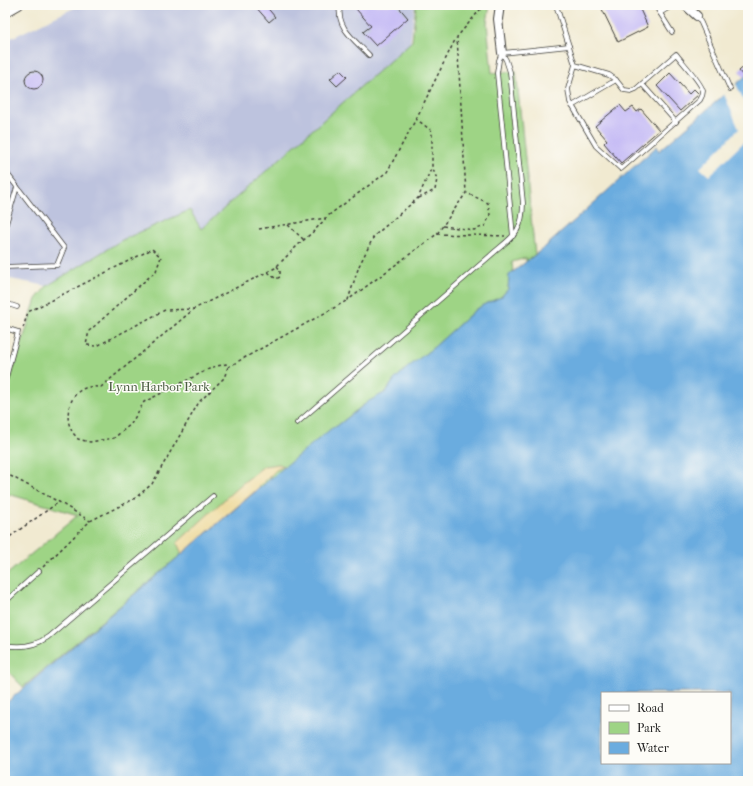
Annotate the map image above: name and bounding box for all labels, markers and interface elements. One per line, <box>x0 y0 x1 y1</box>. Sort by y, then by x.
park label: Lynn Harbor Park <box>108 379 210 394</box>
legend <box>601 692 731 764</box>
text: Road <box>637 701 664 715</box>
text: Park <box>637 721 662 735</box>
text: Water <box>636 741 670 755</box>

